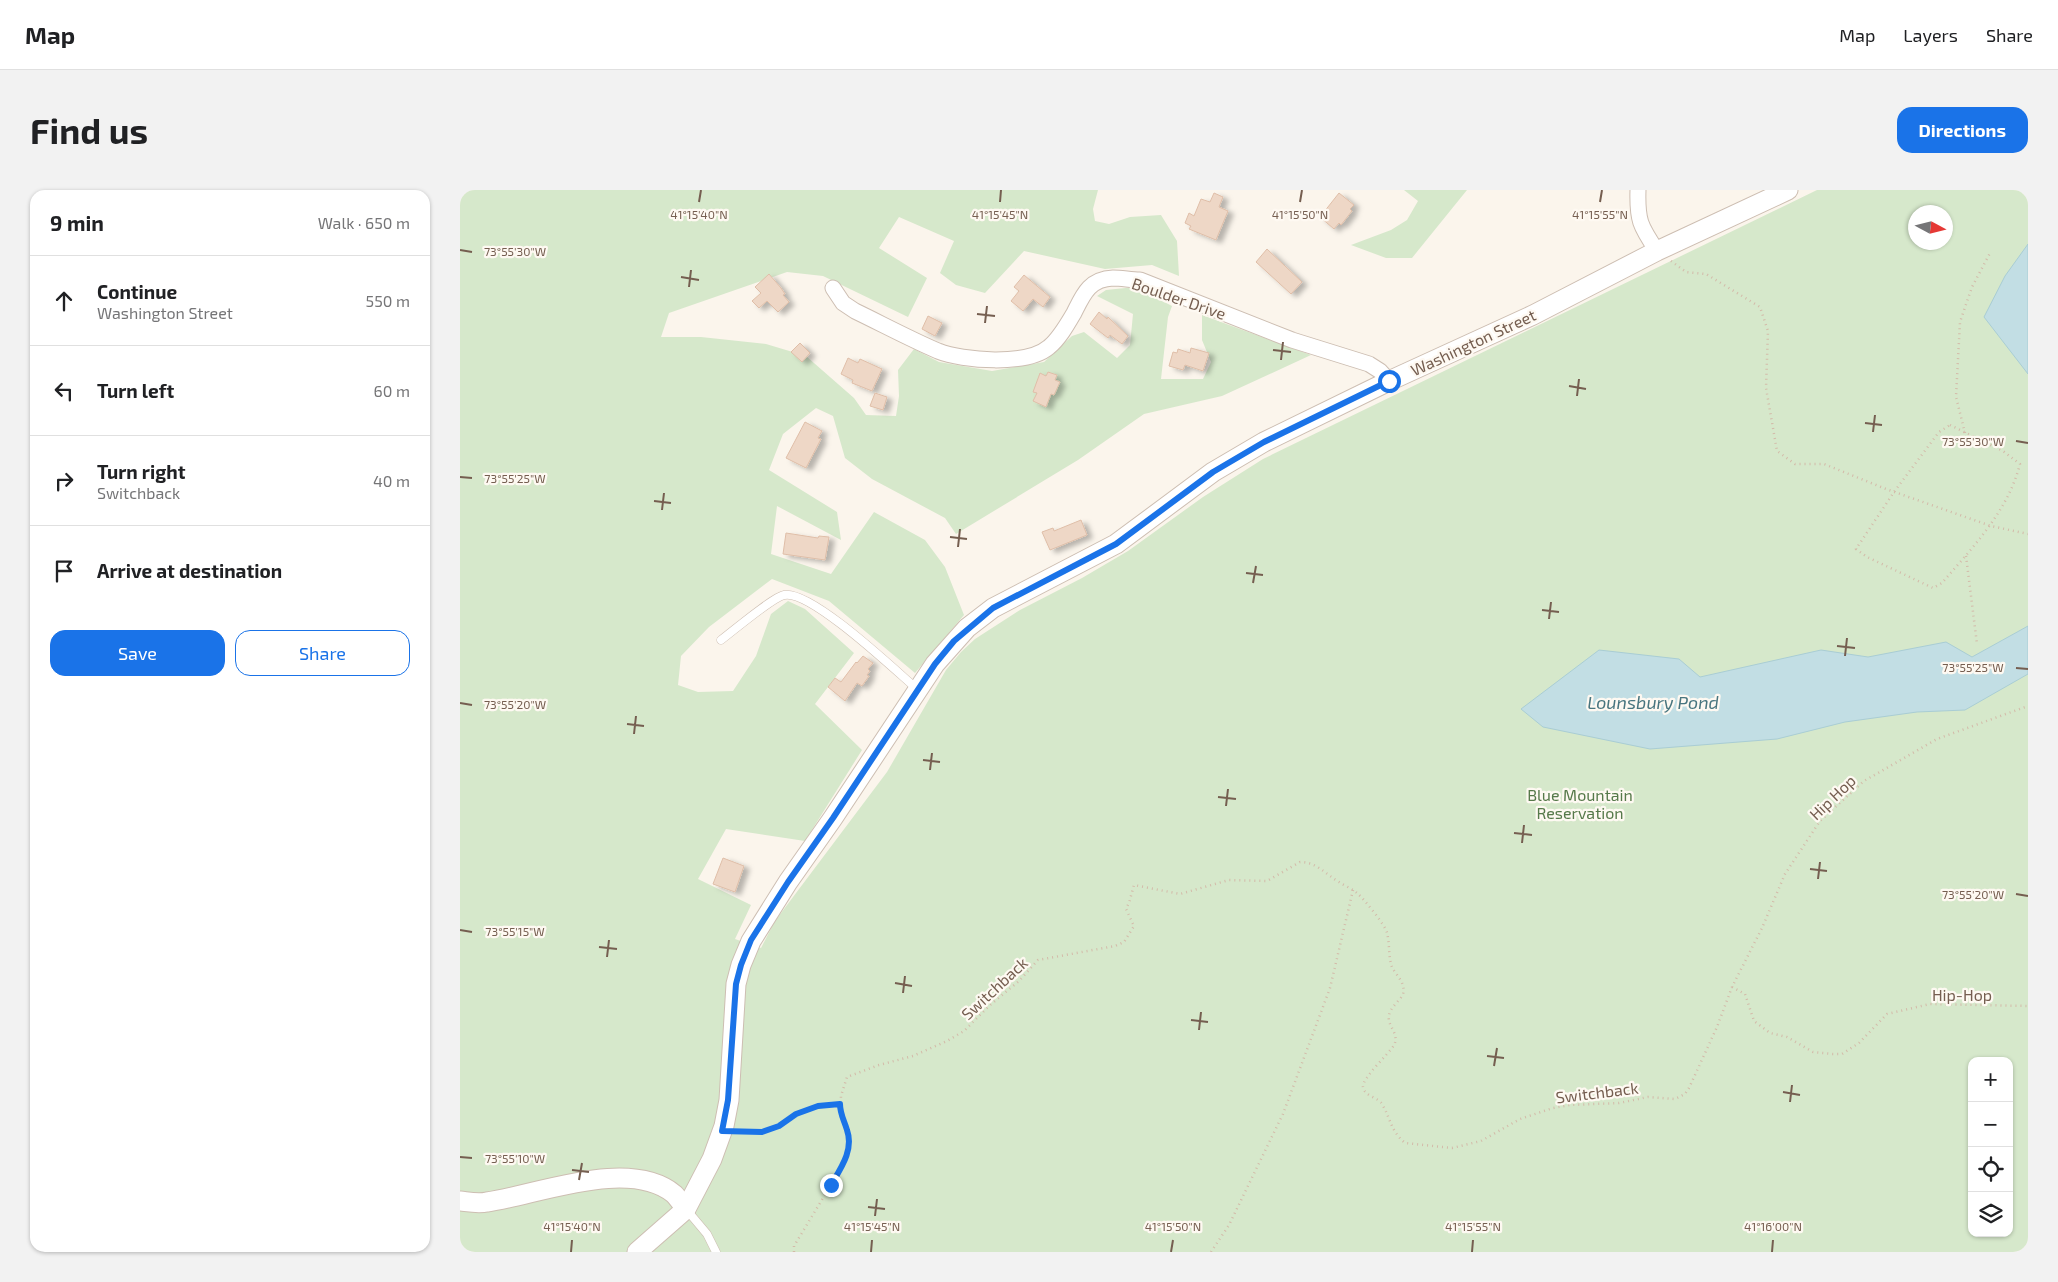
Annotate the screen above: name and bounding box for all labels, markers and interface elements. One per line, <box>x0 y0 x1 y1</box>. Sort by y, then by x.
text: Map <box>25 20 75 49</box>
text: Map <box>1839 24 1875 46</box>
text: Layers <box>1903 24 1958 46</box>
text: Share <box>1986 24 2033 46</box>
button: Directions <box>1897 107 2028 153</box>
text: Find us <box>30 109 148 151</box>
north arrow <box>1908 205 1953 250</box>
text: 41°15'40"N <box>670 207 728 221</box>
text: 41°15'45"N <box>972 207 1028 221</box>
text: 41°15'50"N <box>1272 207 1328 221</box>
text: 41°15'55"N <box>1572 207 1628 221</box>
text: 9 min <box>50 210 104 235</box>
text: Walk · 650 m <box>318 213 410 232</box>
text: 73°55'30"W <box>484 244 546 258</box>
street label: Boulder Drive <box>1129 273 1229 323</box>
text: Continue <box>97 280 177 303</box>
icon: ahead <box>50 287 78 315</box>
text: 550 m <box>366 291 410 310</box>
text: Washington Street <box>97 303 233 322</box>
street label: Washington Street <box>1407 305 1539 379</box>
route start <box>1378 370 1401 393</box>
icon: left <box>50 377 78 405</box>
text: Turn left <box>97 379 174 402</box>
text: 60 m <box>374 381 410 400</box>
text: 73°55'30"W <box>1942 434 2004 448</box>
text: Turn right <box>97 460 185 483</box>
icon: right <box>50 467 78 495</box>
text: 40 m <box>373 471 410 490</box>
text: 73°55'25"W <box>484 471 546 485</box>
text: Switchback <box>97 483 180 502</box>
icon: arrive <box>50 557 78 585</box>
text: Arrive at destination <box>97 559 282 582</box>
button: Save <box>50 630 225 676</box>
button: Share <box>235 630 410 676</box>
text: 73°55'25"W <box>1942 660 2004 674</box>
water label: Lounsbury Pond <box>1587 691 1719 713</box>
text: 73°55'20"W <box>484 697 546 711</box>
street label: Hip Hop <box>1805 771 1859 823</box>
park label: Blue Mountain Reservation <box>1527 785 1633 822</box>
text: 73°55'20"W <box>1942 887 2004 901</box>
text: 73°55'15"W <box>485 924 545 938</box>
street label: Switchback <box>957 953 1031 1023</box>
street label: Hip-Hop <box>1932 985 1992 1004</box>
map controls <box>1968 1057 2013 1237</box>
button: + <box>1968 1057 2013 1102</box>
street label: Switchback <box>1555 1078 1639 1106</box>
button: − <box>1968 1102 2013 1147</box>
button: locate <box>1968 1147 2013 1192</box>
text: 73°55'10"W <box>485 1151 545 1165</box>
route end <box>820 1174 843 1197</box>
button: layers <box>1968 1192 2013 1237</box>
text: 41°15'40"N <box>543 1219 601 1233</box>
text: 41°15'45"N <box>844 1219 900 1233</box>
text: 41°15'50"N <box>1145 1219 1201 1233</box>
text: 41°15'55"N <box>1445 1219 1501 1233</box>
text: 41°16'00"N <box>1744 1219 1802 1233</box>

